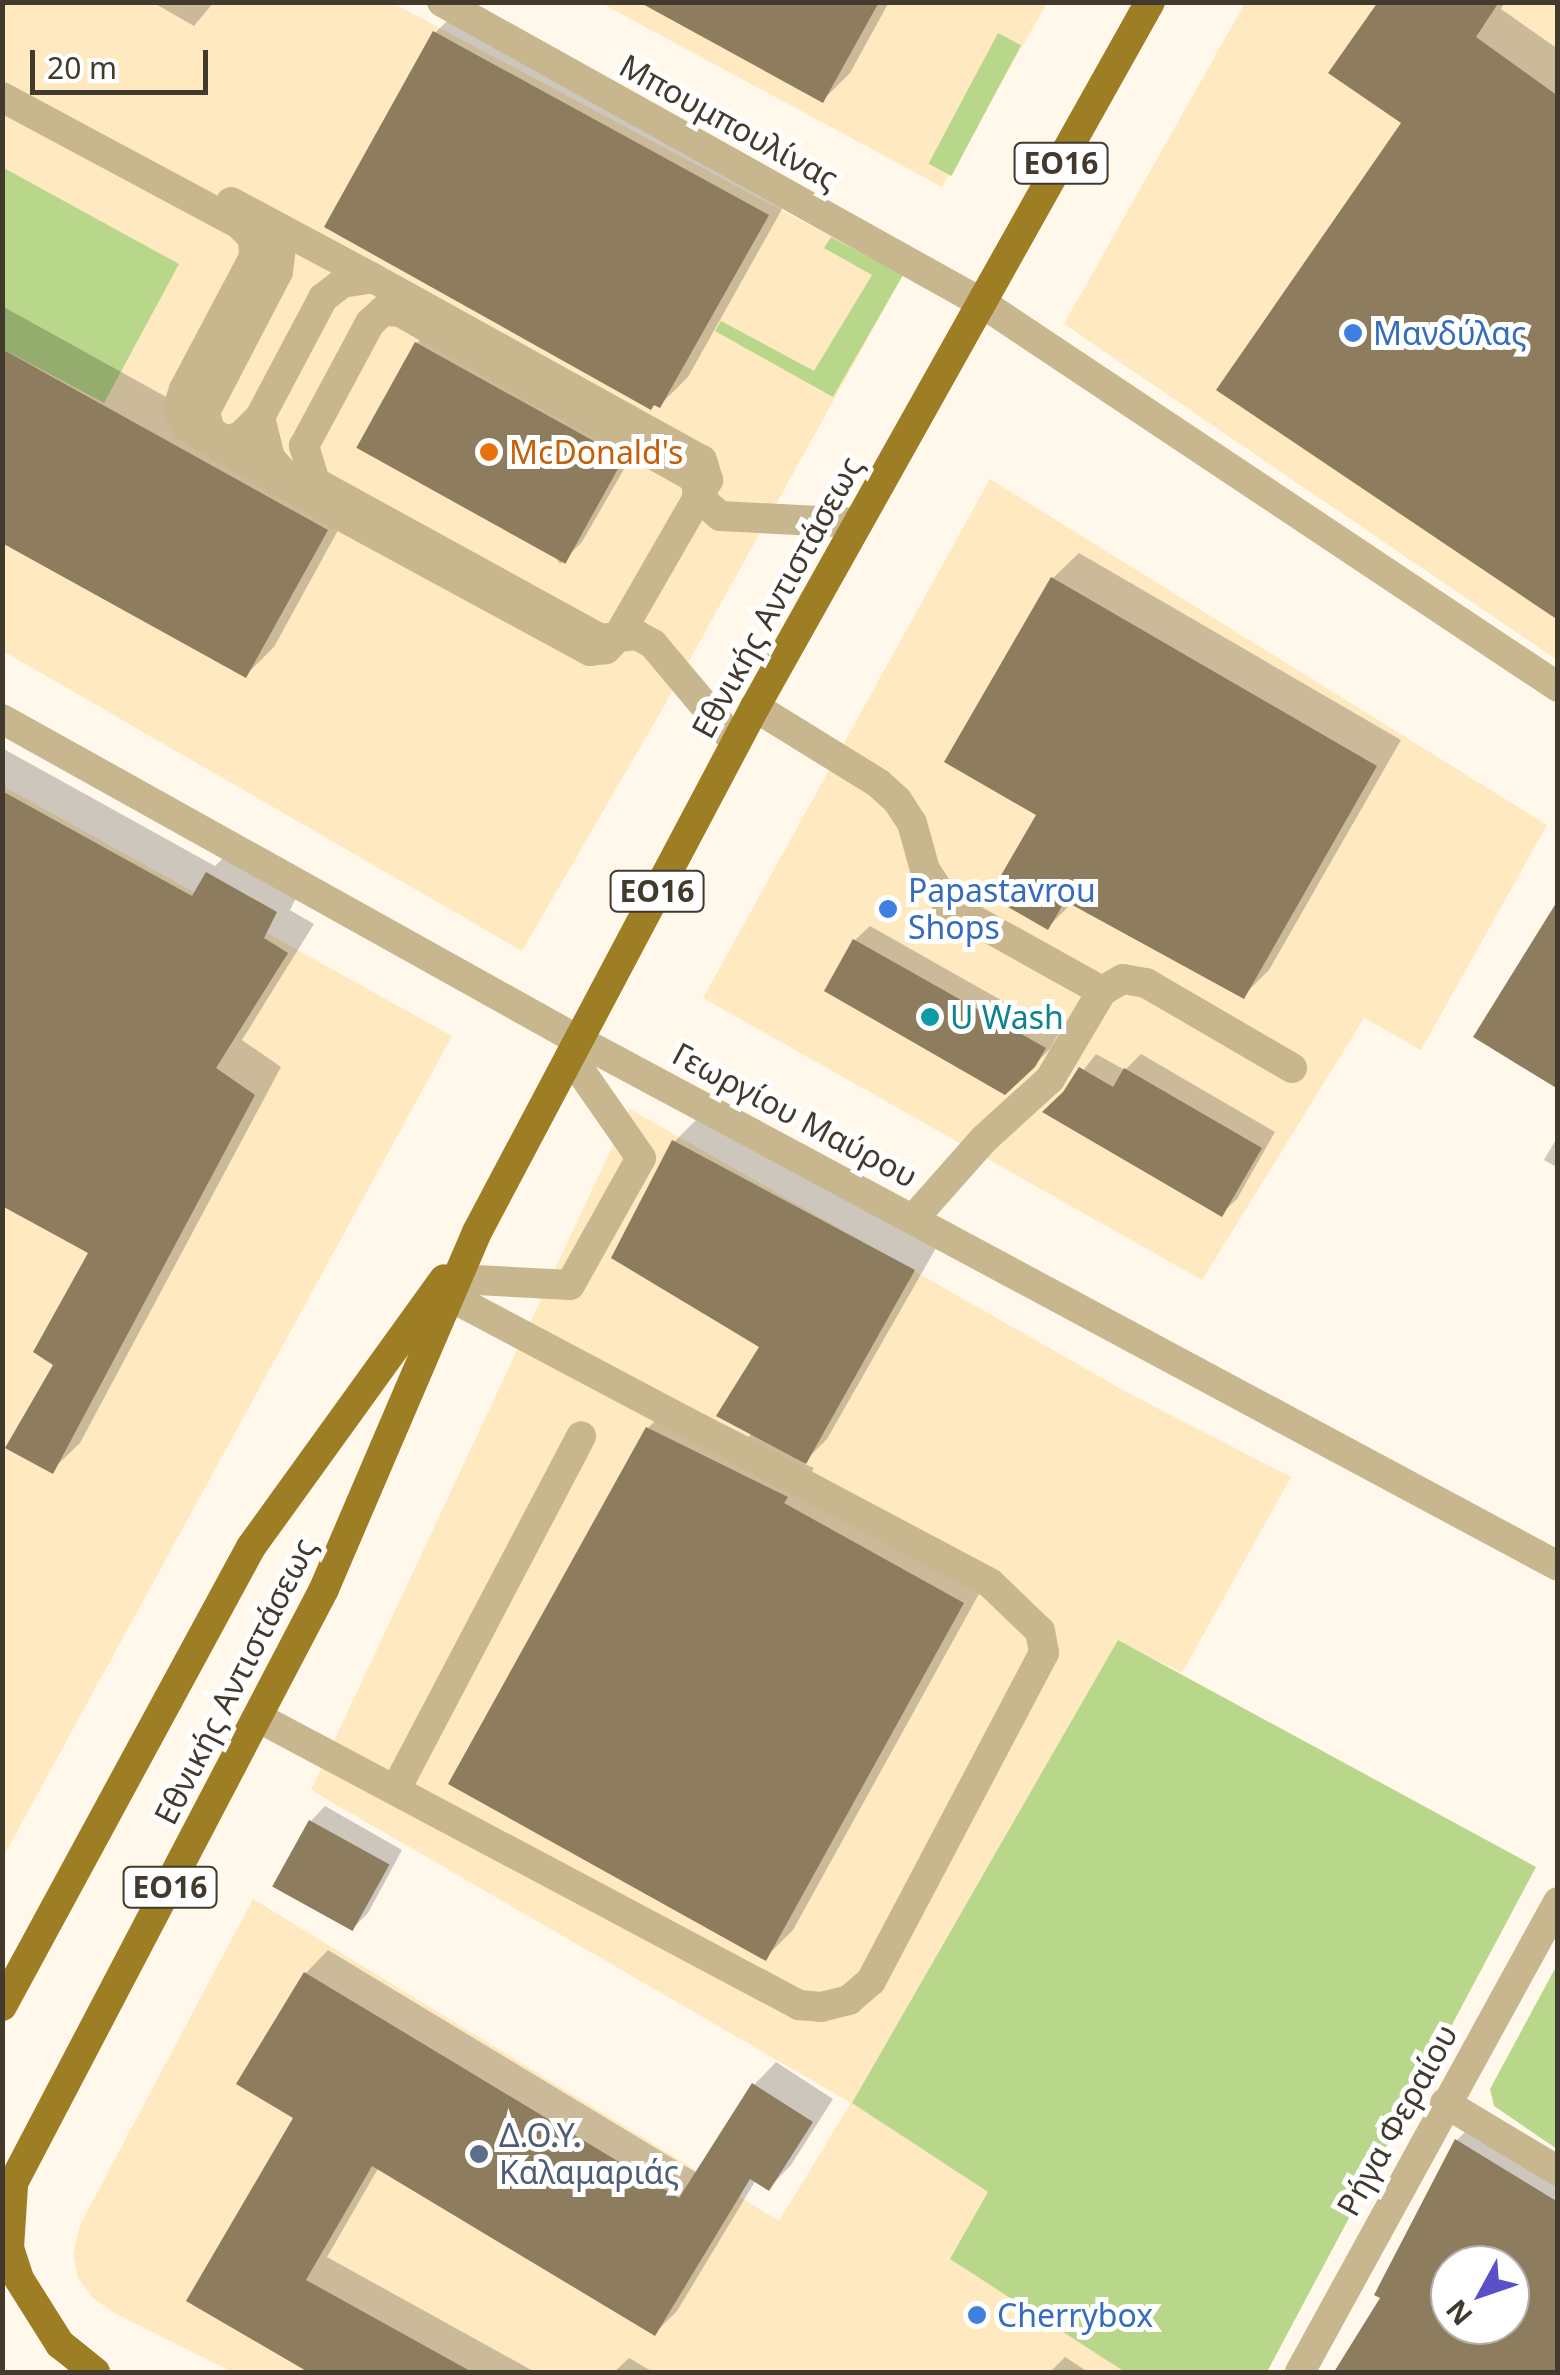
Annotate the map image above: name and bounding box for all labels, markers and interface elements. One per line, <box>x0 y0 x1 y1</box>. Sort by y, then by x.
scale bar <box>35 30 212 92</box>
street label: Μπουμπουλίνας <box>613 46 845 198</box>
text: 20 m <box>47 47 117 88</box>
road number: ΕΟ16 <box>1014 138 1108 188</box>
place label: Μανδύλας <box>1373 314 1526 352</box>
marker: Μανδύλας <box>1342 322 1364 344</box>
place label: McDonald's <box>509 433 683 471</box>
marker: McDonald's <box>478 441 500 463</box>
street label: Εθνικής Αντιστάσεως <box>684 449 870 745</box>
road number: ΕΟ16 <box>610 866 704 916</box>
place label: Papastavrou Shops <box>908 872 1096 947</box>
marker: Papastavrou Shops <box>877 898 899 920</box>
place label: U Wash <box>950 998 1064 1036</box>
marker: U Wash <box>919 1006 941 1028</box>
street label: Γεωργίου Μαύρου <box>666 1034 924 1196</box>
street label: Εθνικής Αντιστάσεως <box>146 1531 324 1831</box>
road number: ΕΟ16 <box>122 1862 218 1912</box>
street label: Ρήγα Φεραίου <box>1329 2018 1465 2222</box>
place label: Δ.Ο.Υ. Καλαμαριάς <box>499 2117 679 2192</box>
marker: Δ.Ο.Υ. Καλαμαριάς <box>468 2143 490 2165</box>
north arrow <box>1430 2245 1530 2345</box>
text: N <box>1437 2292 1480 2334</box>
place label: Cherrybox <box>997 2296 1153 2334</box>
marker: Cherrybox <box>966 2304 988 2326</box>

